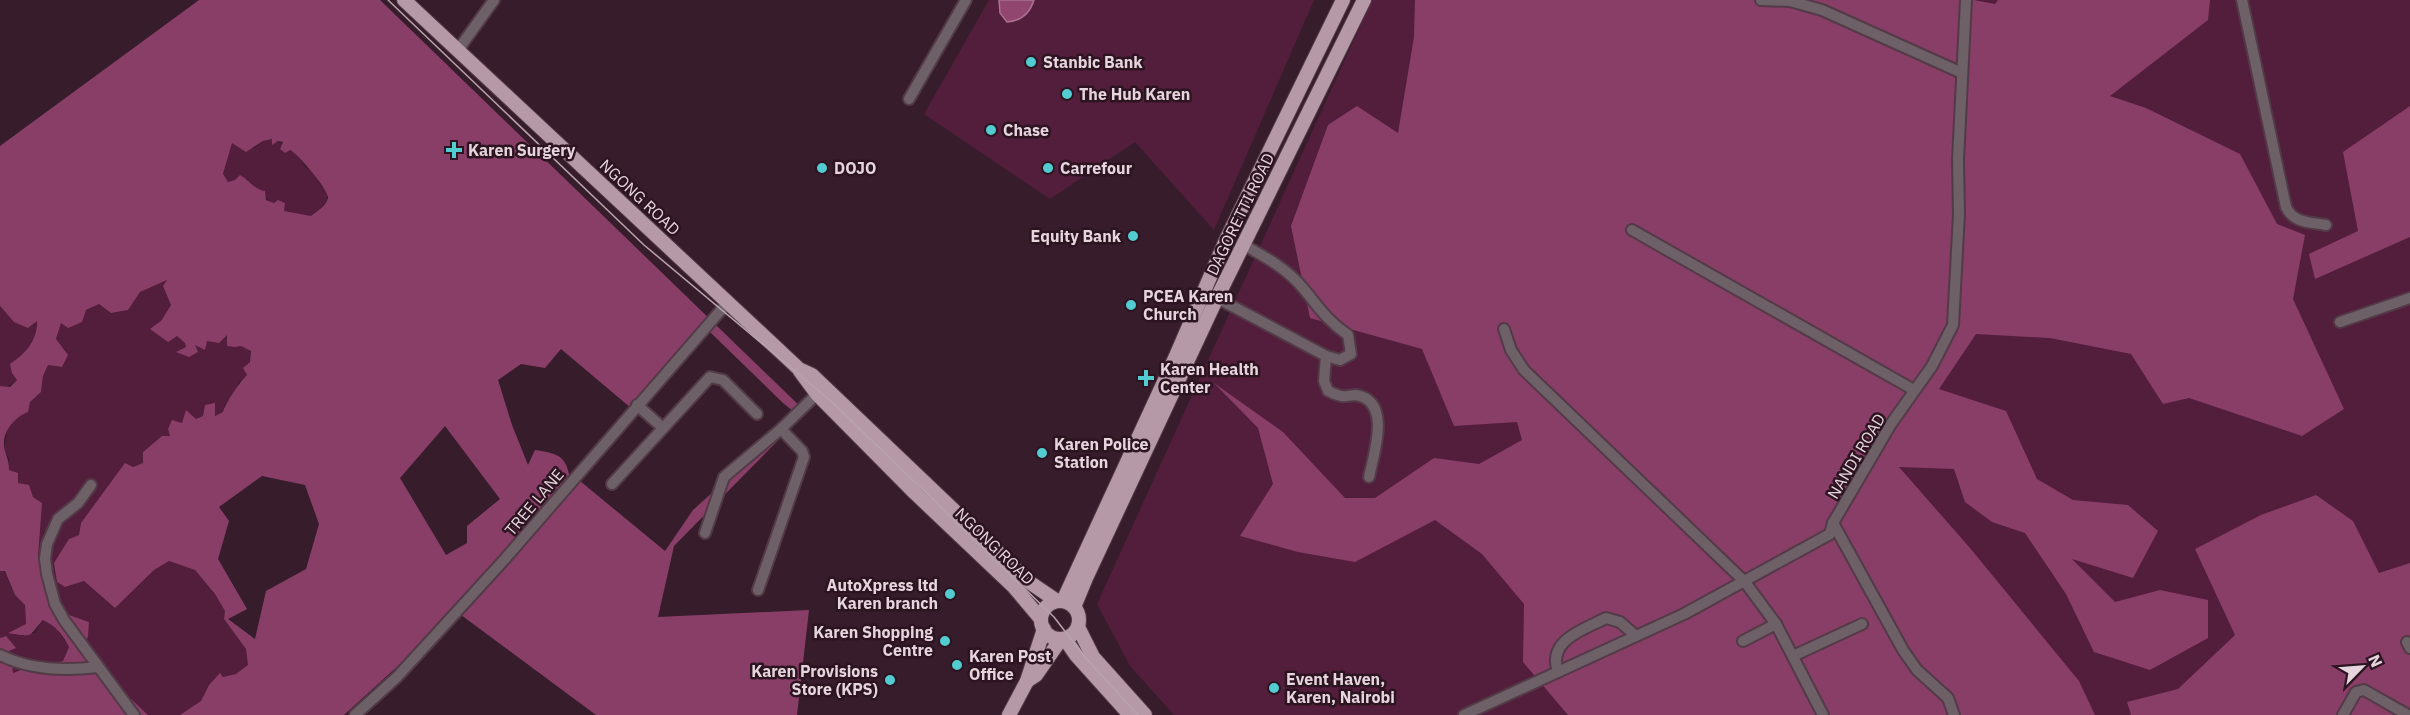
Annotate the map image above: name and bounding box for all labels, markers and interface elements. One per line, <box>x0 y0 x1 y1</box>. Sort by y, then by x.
place label: Stanbic Bank <box>1043 52 1143 72</box>
marker: Stanbic Bank <box>1024 55 1038 69</box>
place label: The Hub Karen <box>1079 84 1190 104</box>
marker: The Hub Karen <box>1060 87 1074 101</box>
place label: Chase <box>1003 120 1049 140</box>
marker: Chase <box>984 123 998 137</box>
place label: Karen Surgery <box>468 140 576 160</box>
marker: Karen Surgery <box>445 141 463 159</box>
street label: DAGORETTI ROAD <box>1202 150 1278 278</box>
street label: NGONG ROAD <box>596 155 684 239</box>
place label: DOJO <box>834 158 876 178</box>
place label: Carrefour <box>1060 158 1133 178</box>
marker: DOJO <box>815 161 829 175</box>
marker: Carrefour <box>1041 161 1055 175</box>
place label: Equity Bank <box>1031 226 1122 246</box>
marker: Equity Bank <box>1126 229 1140 243</box>
place label: PCEA Karen Church <box>1143 286 1233 324</box>
marker: PCEA Karen Church <box>1124 298 1138 312</box>
place label: Karen Health Center <box>1160 359 1259 397</box>
marker: Karen Health Center <box>1137 369 1155 387</box>
street label: NANDI ROAD <box>1823 410 1889 502</box>
place label: Karen Police Station <box>1054 434 1149 472</box>
marker: Karen Police Station <box>1035 446 1049 460</box>
street label: TREE LANE <box>500 465 568 539</box>
street label: NGONG ROAD <box>951 503 1039 589</box>
place label: AutoXpress ltd Karen branch <box>827 575 938 613</box>
marker: AutoXpress ltd Karen branch <box>943 587 957 601</box>
place label: Karen Shopping Centre <box>813 622 933 660</box>
marker: Karen Shopping Centre <box>938 634 952 648</box>
north arrow <box>2332 637 2392 697</box>
place label: Karen Post Office <box>969 646 1051 684</box>
text: N <box>2364 651 2387 670</box>
marker: Karen Post Office <box>950 658 964 672</box>
place label: Karen Provisions Store (KPS) <box>751 661 878 699</box>
place label: Event Haven, Karen, Nairobi <box>1286 669 1395 707</box>
marker: Karen Provisions Store (KPS) <box>883 673 897 687</box>
marker: Event Haven, Karen, Nairobi <box>1267 681 1281 695</box>

